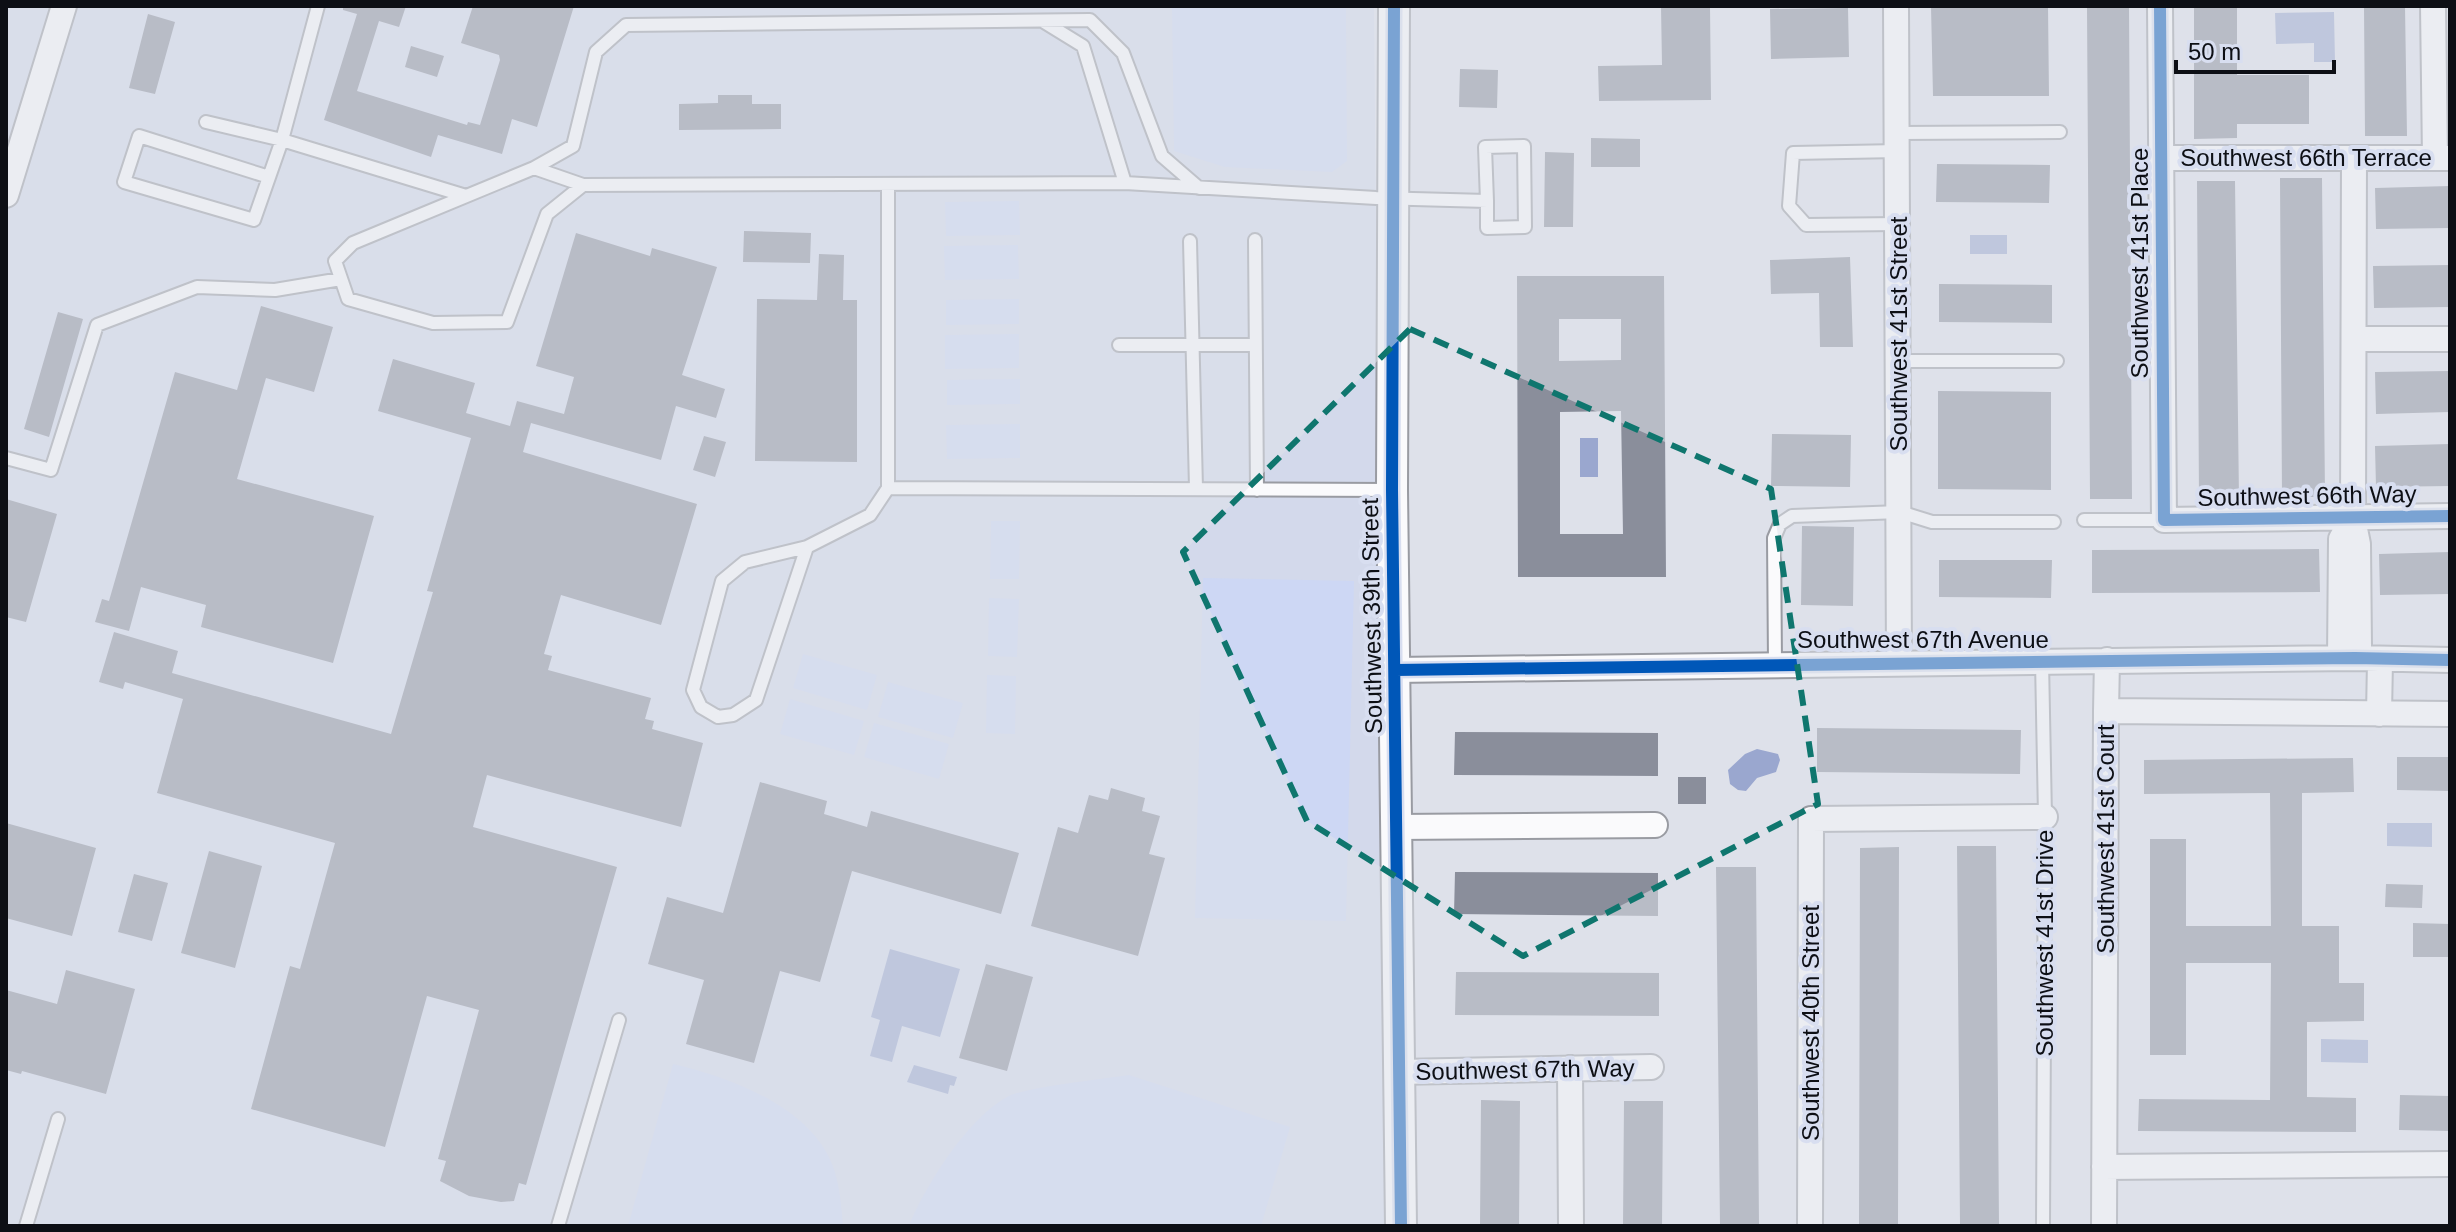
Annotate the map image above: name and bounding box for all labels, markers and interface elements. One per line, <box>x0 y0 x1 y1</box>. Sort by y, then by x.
scale bar <box>2176 24 2334 74</box>
text: 50 m <box>2188 38 2241 65</box>
street label: Southwest 66th Terrace <box>2180 144 2432 171</box>
street label: Southwest 41st Place <box>2126 148 2153 378</box>
street label: Southwest 41st Street <box>1885 216 1912 451</box>
street label: Southwest 66th Way <box>2197 480 2417 511</box>
street label: Southwest 39th Street <box>1356 497 1387 734</box>
street label: Southwest 67th Avenue <box>1797 626 2049 653</box>
street label: Southwest 41st Court <box>2092 724 2119 954</box>
street label: Southwest 41st Drive <box>2031 830 2058 1056</box>
street label: Southwest 40th Street <box>1797 905 1824 1141</box>
street label: Southwest 67th Way <box>1415 1054 1635 1085</box>

